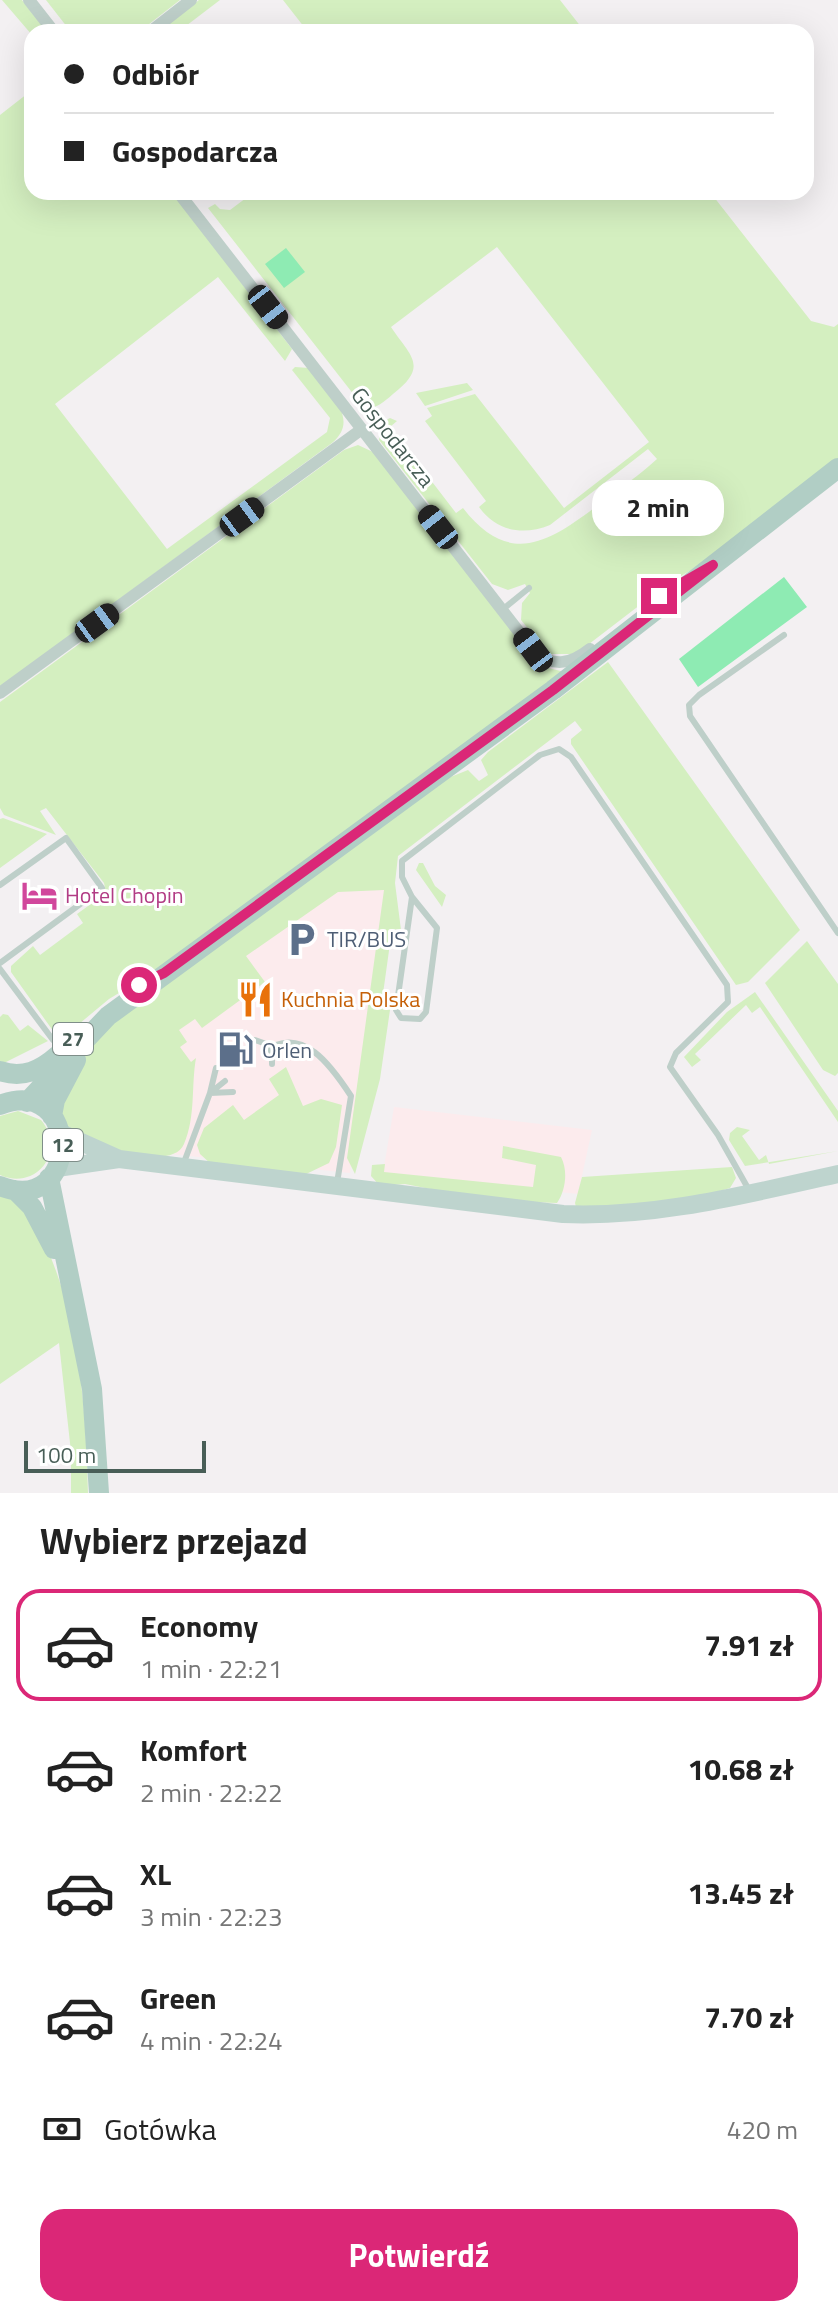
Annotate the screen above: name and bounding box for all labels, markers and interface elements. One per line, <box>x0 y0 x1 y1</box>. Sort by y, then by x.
text: Odbiór <box>112 51 199 97</box>
text: Gospodarcza <box>112 128 278 174</box>
car <box>244 281 292 333</box>
street label: Gospodarcza <box>343 380 443 494</box>
callout: 2 min <box>593 480 725 536</box>
text: 2 min <box>626 488 690 527</box>
car <box>216 493 268 541</box>
car <box>414 501 462 553</box>
route end <box>641 578 677 614</box>
car <box>71 599 123 647</box>
car <box>509 624 557 676</box>
hotel icon: Hotel Chopin <box>20 876 58 914</box>
place label: Hotel Chopin <box>65 878 184 912</box>
parking icon: TIR/BUS <box>282 920 320 958</box>
place label: TIR/BUS <box>327 922 406 956</box>
route start <box>121 967 157 1003</box>
restaurant icon: Kuchnia Polska <box>236 980 274 1018</box>
place label: Kuchnia Polska <box>281 982 420 1016</box>
road number: 27 <box>53 1023 93 1055</box>
fuel station icon: Orlen <box>217 1031 255 1069</box>
place label: Orlen <box>262 1033 312 1067</box>
road number: 12 <box>43 1129 83 1161</box>
scale bar <box>24 1437 206 1473</box>
text: 100 m <box>36 1438 96 1472</box>
text: Wybierz przejazd <box>40 1513 308 1568</box>
text: Economy <box>140 1603 258 1649</box>
icon: car <box>44 1609 116 1681</box>
text: 7.91 zł <box>704 1622 794 1668</box>
text: 1 min · 22:21 <box>140 1649 283 1688</box>
text: Komfort <box>140 1727 247 1773</box>
icon: car <box>44 1733 116 1805</box>
text: 10.68 zł <box>687 1746 794 1792</box>
text: 2 min · 22:22 <box>140 1773 283 1812</box>
text: XL <box>140 1851 171 1897</box>
icon: car <box>44 1857 116 1929</box>
text: 13.45 zł <box>687 1870 794 1916</box>
text: 3 min · 22:23 <box>140 1897 283 1936</box>
text: Green <box>140 1975 217 2021</box>
icon: car <box>44 1981 116 2053</box>
text: 7.70 zł <box>704 1994 794 2040</box>
text: 4 min · 22:24 <box>140 2021 283 2060</box>
text: Gotówka <box>104 2106 217 2152</box>
icon: cash <box>40 2107 84 2151</box>
text: 420 m <box>727 2110 798 2149</box>
button: Potwierdź <box>40 2209 798 2301</box>

